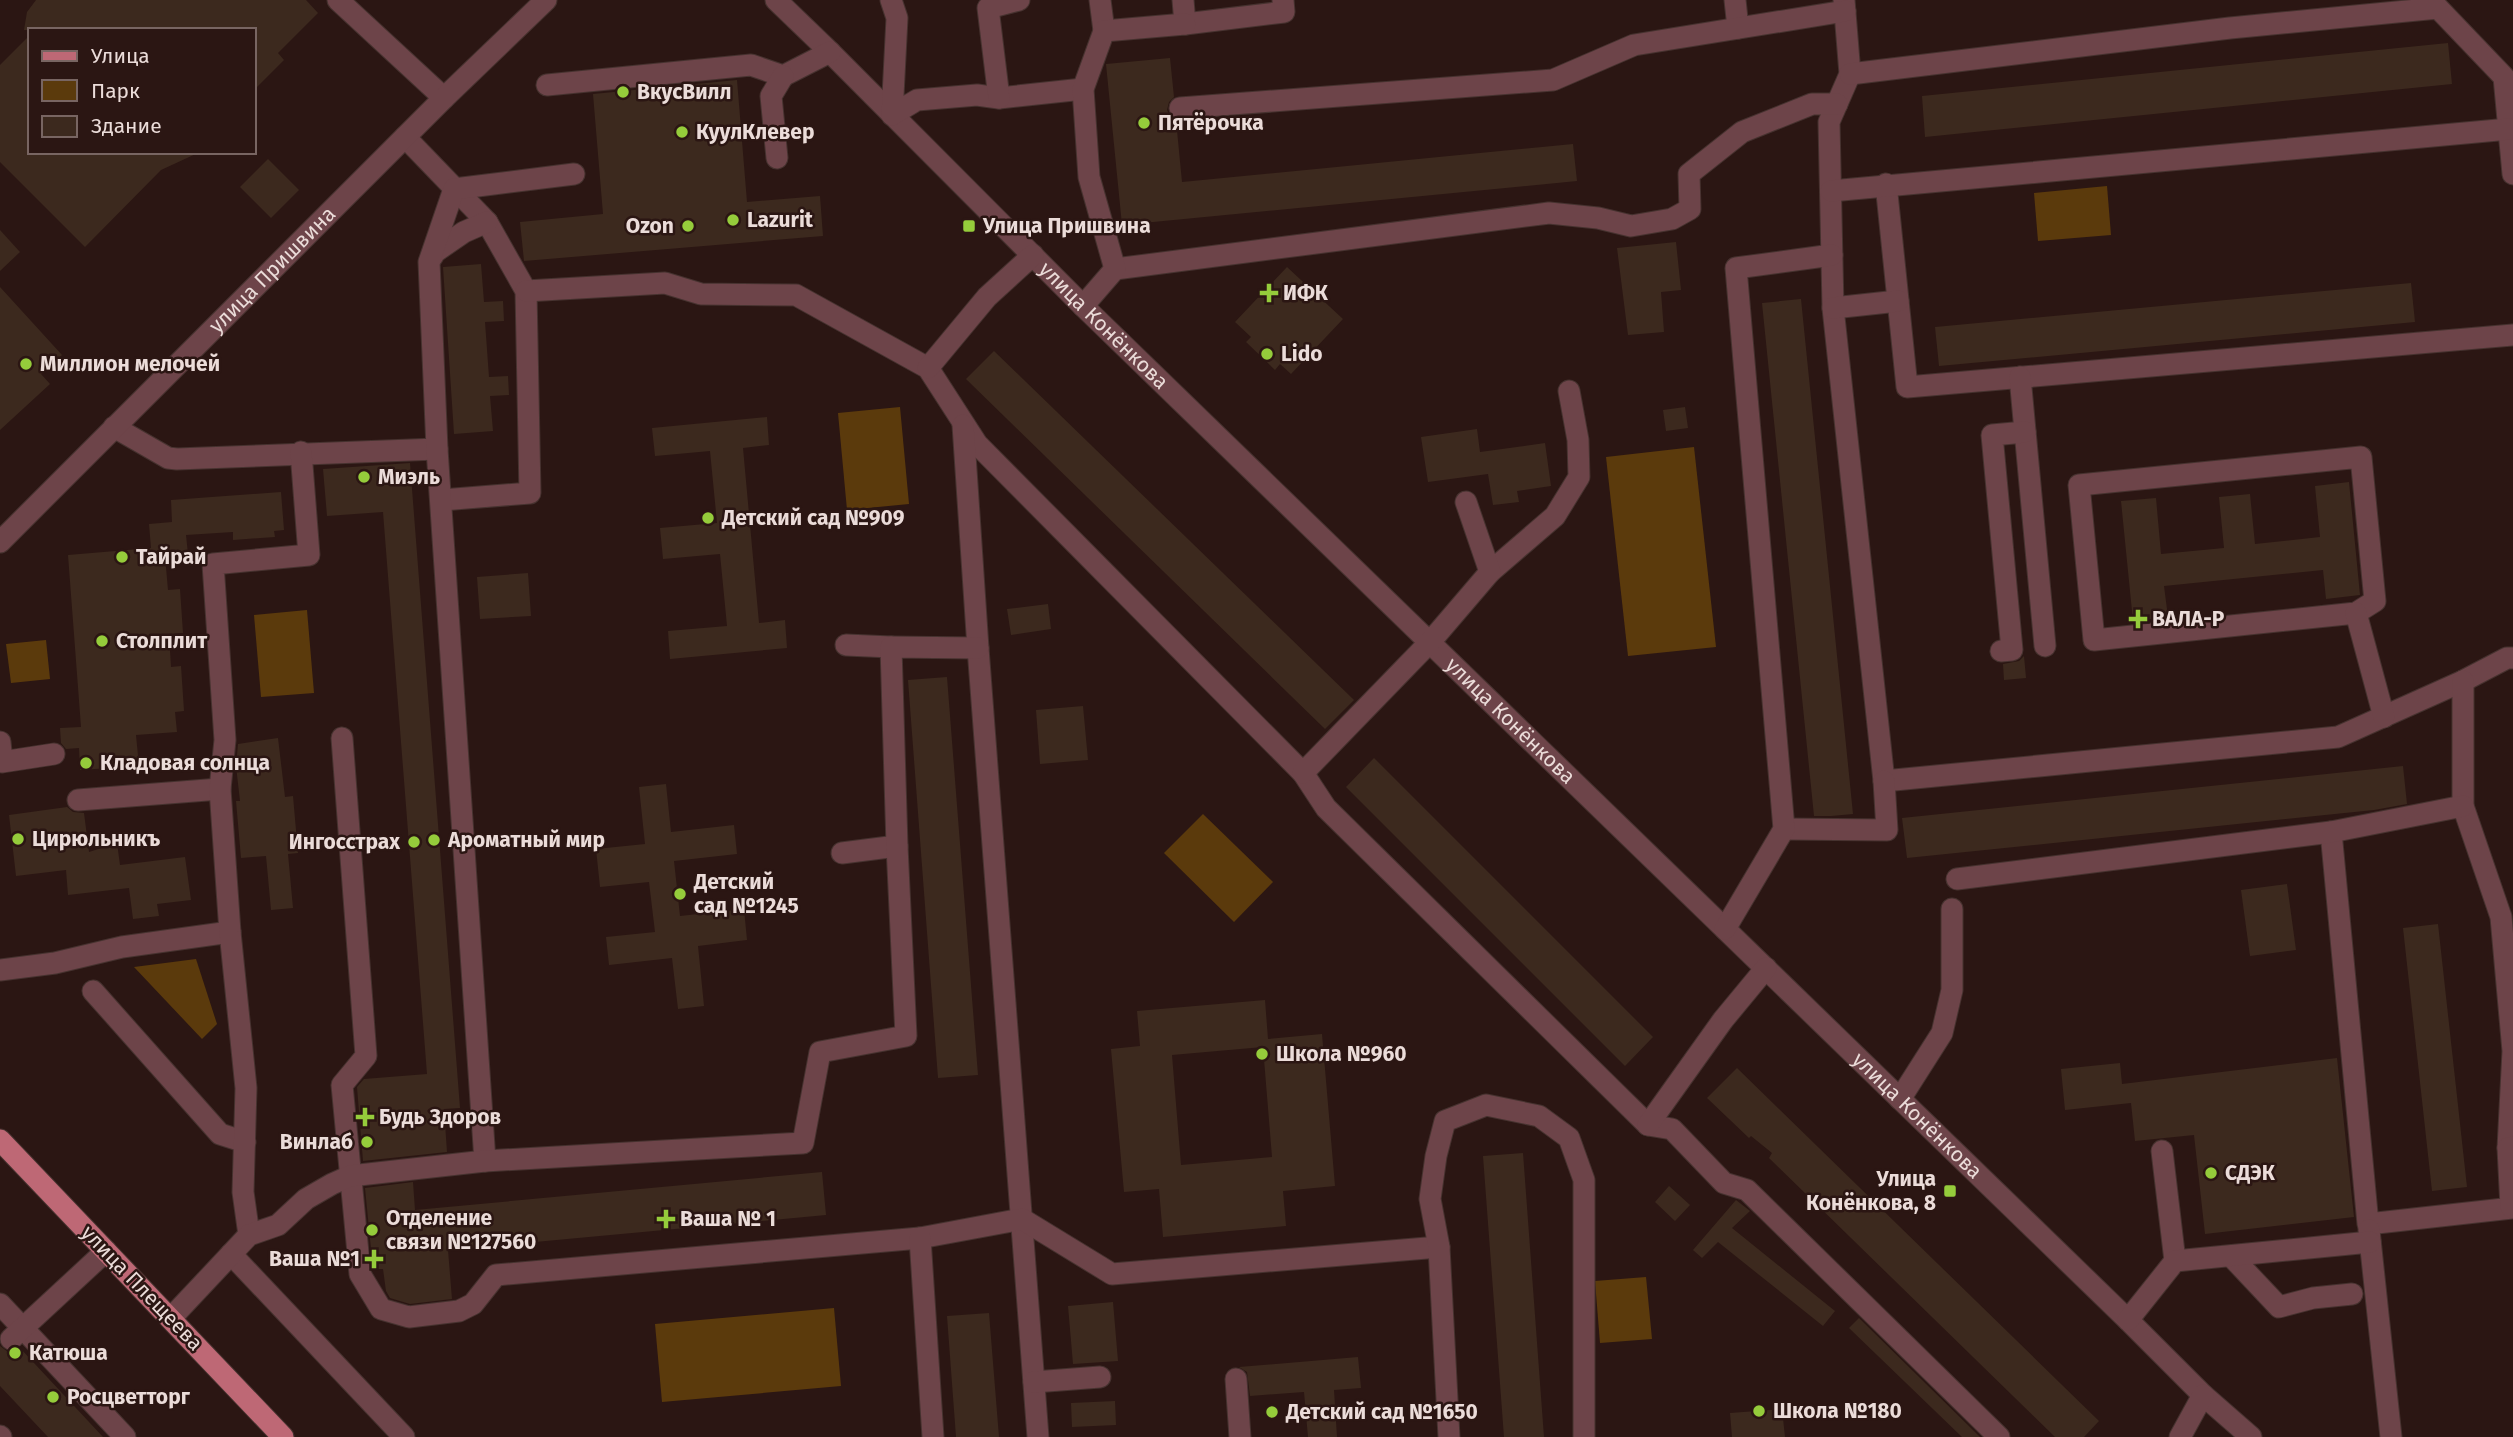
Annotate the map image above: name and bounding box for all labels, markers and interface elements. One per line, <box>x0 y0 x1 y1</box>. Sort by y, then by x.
legend <box>28 28 256 154</box>
text: Улица <box>91 43 150 69</box>
text: Парк <box>91 78 140 104</box>
place label: ВкусВилл <box>637 79 732 105</box>
marker: ВкусВилл <box>615 84 631 100</box>
place label: Пятёрочка <box>1158 110 1264 136</box>
text: Здание <box>91 113 162 139</box>
marker: Пятёрочка <box>1136 115 1152 131</box>
place label: КуулКлевер <box>696 119 814 145</box>
marker: КуулКлевер <box>674 124 690 140</box>
street label: улица Пришвина <box>203 201 341 339</box>
place label: Lazurit <box>747 207 814 233</box>
marker: Lazurit <box>725 212 741 228</box>
place label: Ozon <box>626 213 674 239</box>
place label: Улица Пришвина <box>982 213 1151 239</box>
marker: Ozon <box>680 218 696 234</box>
marker: Улица Пришвина <box>961 218 977 234</box>
street label: улица Конёнкова <box>1034 256 1174 395</box>
place label: ИФК <box>1283 280 1329 306</box>
marker: ИФК <box>1261 285 1277 301</box>
place label: Lido <box>1281 341 1323 367</box>
marker: Lido <box>1259 346 1275 362</box>
place label: Миллион мелочей <box>40 351 220 377</box>
marker: Миллион мелочей <box>18 356 34 372</box>
place label: Миэль <box>378 464 440 490</box>
marker: Миэль <box>356 469 372 485</box>
place label: Детский сад №909 <box>721 505 905 531</box>
marker: Детский сад №909 <box>700 510 716 526</box>
place label: Тайрай <box>136 544 206 570</box>
marker: Тайрай <box>114 549 130 565</box>
place label: ВАЛА-Р <box>2152 606 2225 632</box>
marker: ВАЛА-Р <box>2130 611 2146 627</box>
place label: Столплит <box>116 628 208 654</box>
marker: Столплит <box>94 633 110 649</box>
street label: улица Конёнкова <box>1440 652 1581 790</box>
place label: Кладовая солнца <box>100 750 270 776</box>
marker: Кладовая солнца <box>78 755 94 771</box>
place label: Цирюльникъ <box>32 826 160 852</box>
place label: Ароматный мир <box>447 827 605 853</box>
place label: Ингосстрах <box>289 829 400 855</box>
marker: Цирюльникъ <box>10 831 26 847</box>
marker: Ароматный мир <box>426 832 442 848</box>
marker: Ингосстрах <box>406 834 422 850</box>
place label: Детский сад №1245 <box>693 869 799 919</box>
marker: Детский сад №1245 <box>672 886 688 902</box>
place label: Школа №960 <box>1276 1041 1407 1067</box>
marker: Школа №960 <box>1254 1046 1270 1062</box>
street label: улица Конёнкова <box>1847 1047 1988 1184</box>
place label: Будь Здоров <box>379 1104 501 1130</box>
marker: Будь Здоров <box>357 1109 373 1125</box>
place label: Винлаб <box>280 1129 353 1155</box>
marker: Винлаб <box>359 1134 375 1150</box>
place label: СДЭК <box>2225 1160 2276 1186</box>
marker: СДЭК <box>2203 1165 2219 1181</box>
place label: Улица Конёнкова, 8 <box>1806 1166 1936 1216</box>
marker: Улица Конёнкова, 8 <box>1942 1183 1958 1199</box>
place label: Отделение связи №127560 <box>386 1205 536 1255</box>
place label: Ваша № 1 <box>680 1206 776 1232</box>
marker: Ваша № 1 <box>658 1211 674 1227</box>
street label: улица Плещеева <box>76 1220 208 1356</box>
marker: Отделение связи №127560 <box>364 1222 380 1238</box>
place label: Ваша №1 <box>269 1246 360 1272</box>
marker: Ваша №1 <box>366 1251 382 1267</box>
place label: Катюша <box>29 1340 108 1366</box>
marker: Катюша <box>7 1345 23 1361</box>
place label: Росцветторг <box>67 1384 191 1410</box>
marker: Росцветторг <box>45 1389 61 1405</box>
place label: Школа №180 <box>1773 1398 1902 1424</box>
place label: Детский сад №1650 <box>1285 1399 1478 1425</box>
marker: Школа №180 <box>1751 1403 1767 1419</box>
marker: Детский сад №1650 <box>1264 1404 1280 1420</box>

